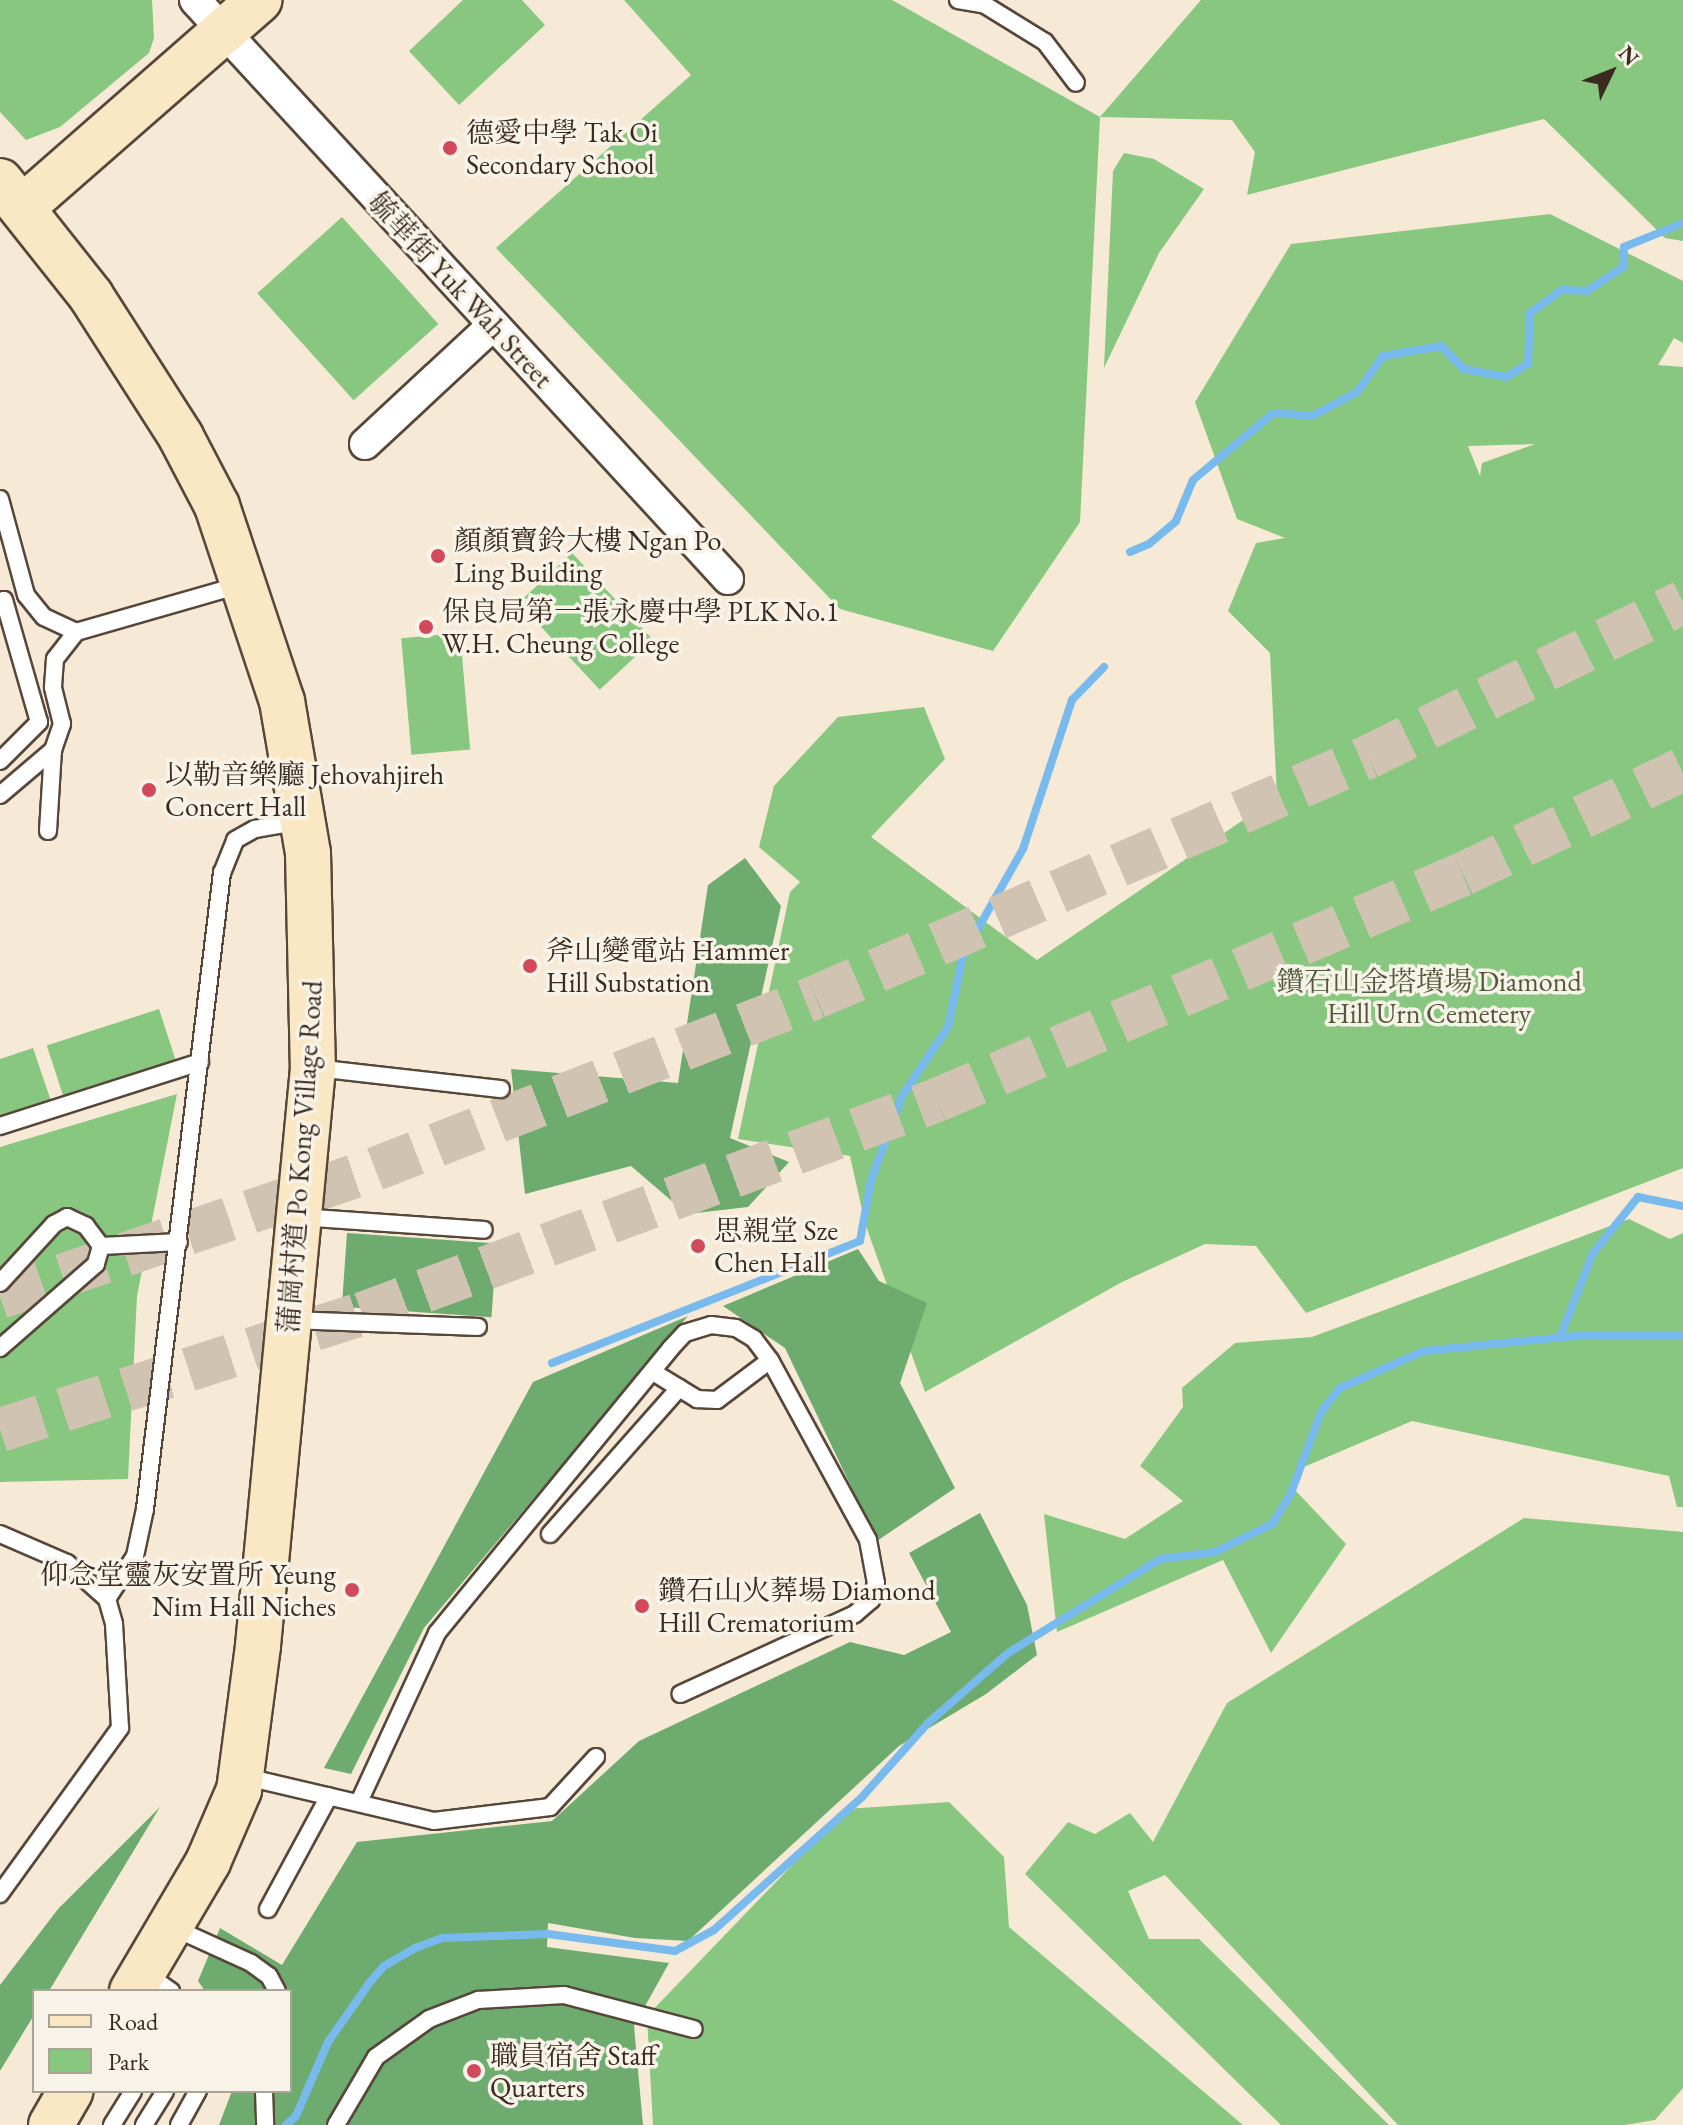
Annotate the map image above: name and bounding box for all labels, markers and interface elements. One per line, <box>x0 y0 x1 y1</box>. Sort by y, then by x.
north arrow <box>1571 32 1651 112</box>
text: N <box>1612 39 1646 72</box>
place label: 德愛中學 Tak Oi Secondary School <box>466 115 658 181</box>
marker: 德愛中學 Tak Oi Secondary School <box>441 139 459 157</box>
street label: 毓華街 Yuk Wah Street <box>362 185 560 395</box>
place label: 顏顏寶鈴大樓 Ngan Po Ling Building <box>454 523 721 589</box>
marker: 顏顏寶鈴大樓 Ngan Po Ling Building <box>429 547 447 565</box>
place label: 保良局第一張永慶中學 PLK No.1 W.H. Cheung College <box>442 594 839 660</box>
marker: 保良局第一張永慶中學 PLK No.1 W.H. Cheung College <box>417 618 435 636</box>
place label: 以勒音樂廳 Jehovahjireh Concert Hall <box>165 757 444 823</box>
marker: 以勒音樂廳 Jehovahjireh Concert Hall <box>140 781 158 799</box>
place label: 斧山變電站 Hammer Hill Substation <box>546 933 789 999</box>
marker: 斧山變電站 Hammer Hill Substation <box>521 957 539 975</box>
park label: 鑽石山金塔墳場 Diamond Hill Urn Cemetery <box>1276 964 1582 1030</box>
street label: 蒲崗村道 Po Kong Village Road <box>271 979 329 1335</box>
place label: 思親堂 Sze Chen Hall <box>714 1213 838 1279</box>
marker: 思親堂 Sze Chen Hall <box>689 1237 707 1255</box>
place label: 仰念堂靈灰安置所 Yeung Nim Hall Niches <box>40 1557 336 1623</box>
place label: 鑽石山火葬場 Diamond Hill Crematorium <box>658 1573 935 1639</box>
marker: 仰念堂靈灰安置所 Yeung Nim Hall Niches <box>343 1581 361 1599</box>
marker: 鑽石山火葬場 Diamond Hill Crematorium <box>633 1597 651 1615</box>
legend <box>32 1989 292 2093</box>
text: Road <box>108 2006 158 2037</box>
place label: 職員宿舍 Staff Quarters <box>490 2038 657 2104</box>
text: Park <box>108 2046 149 2077</box>
marker: 職員宿舍 Staff Quarters <box>465 2062 483 2080</box>

